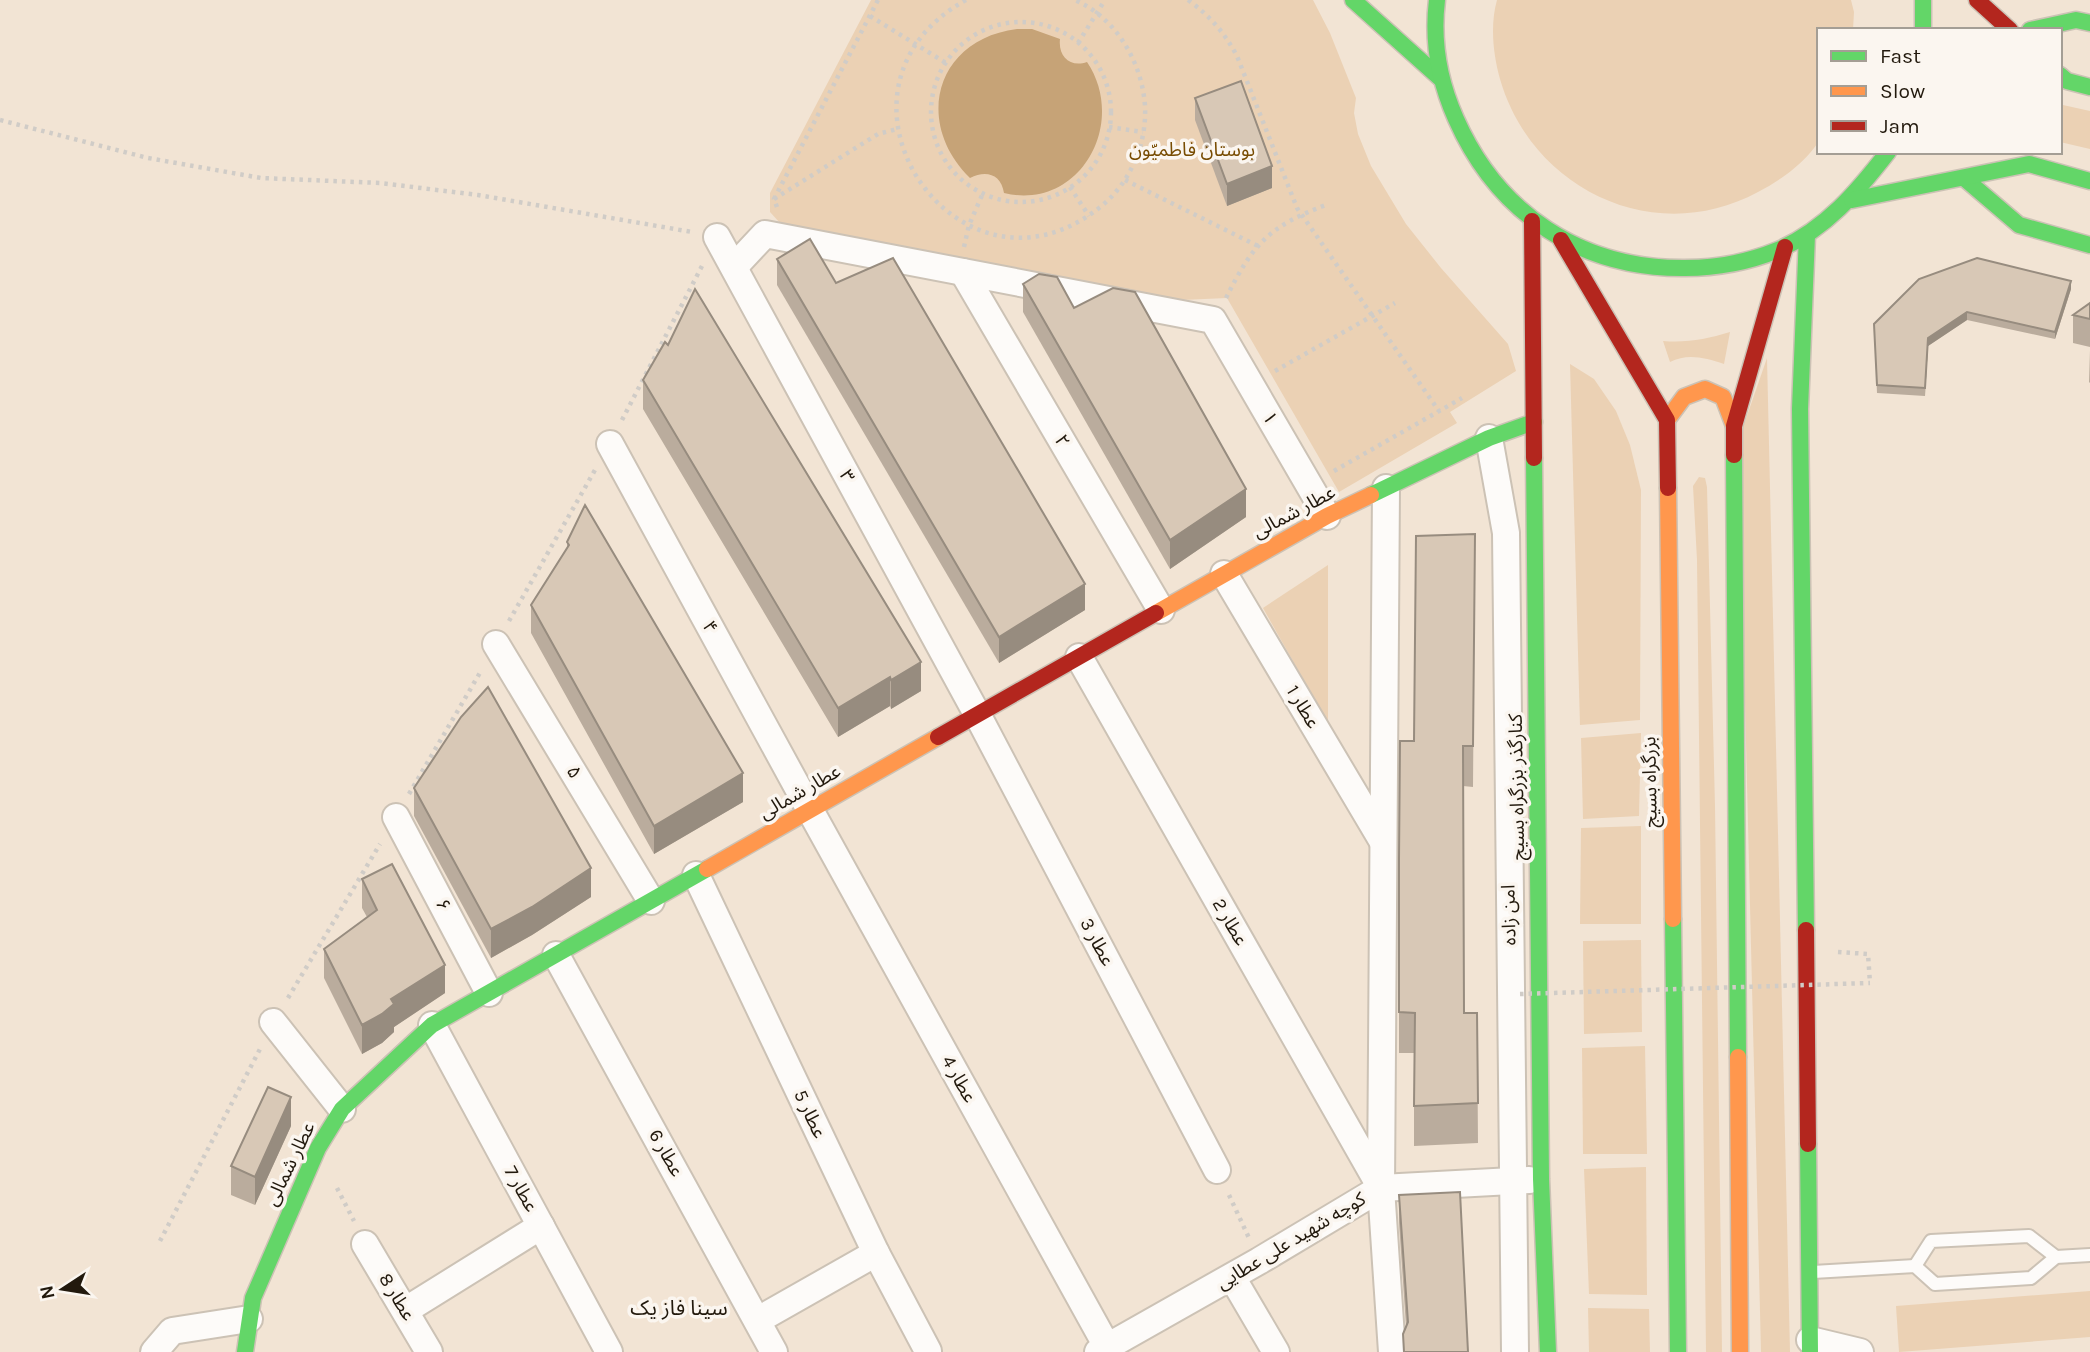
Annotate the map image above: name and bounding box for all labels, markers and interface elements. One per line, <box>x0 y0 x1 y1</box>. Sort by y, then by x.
legend <box>1817 28 2062 154</box>
text: Fast <box>1880 44 1921 68</box>
text: Slow <box>1880 79 1925 103</box>
text: Jam <box>1880 114 1920 138</box>
park label: بوستان فاطمیّون <box>1129 139 1255 161</box>
street label: ۱ <box>1258 408 1282 428</box>
street label: ۲ <box>1050 431 1074 451</box>
street label: ۳ <box>835 466 859 486</box>
street label: عطار شمالی <box>1249 481 1339 543</box>
street label: ۴ <box>698 617 722 637</box>
street label: عطار 1 <box>1282 681 1324 733</box>
street label: کنارگذر بزرگراه بسیج <box>1505 712 1532 861</box>
street label: بزرگراه بسیج <box>1638 736 1665 828</box>
street label: عطار شمالی <box>755 760 845 824</box>
street label: ۵ <box>562 762 586 782</box>
street label: امن زاده <box>1497 884 1521 946</box>
street label: عطار 2 <box>1208 894 1252 950</box>
street label: ۶ <box>431 895 455 915</box>
street label: عطار 3 <box>1075 914 1119 970</box>
street label: عطار 4 <box>937 1052 981 1106</box>
street label: عطار 5 <box>789 1086 831 1142</box>
street label: عطار شمالی <box>260 1119 320 1209</box>
street label: عطار 6 <box>644 1125 688 1181</box>
street label: عطار 7 <box>500 1162 542 1216</box>
street label: کوچه شهید علی عطایی <box>1212 1187 1371 1295</box>
north arrow <box>28 1254 98 1324</box>
street label: عطار 8 <box>374 1269 420 1325</box>
text: N <box>35 1283 60 1301</box>
district label: سینا فاز یک <box>630 1296 728 1320</box>

